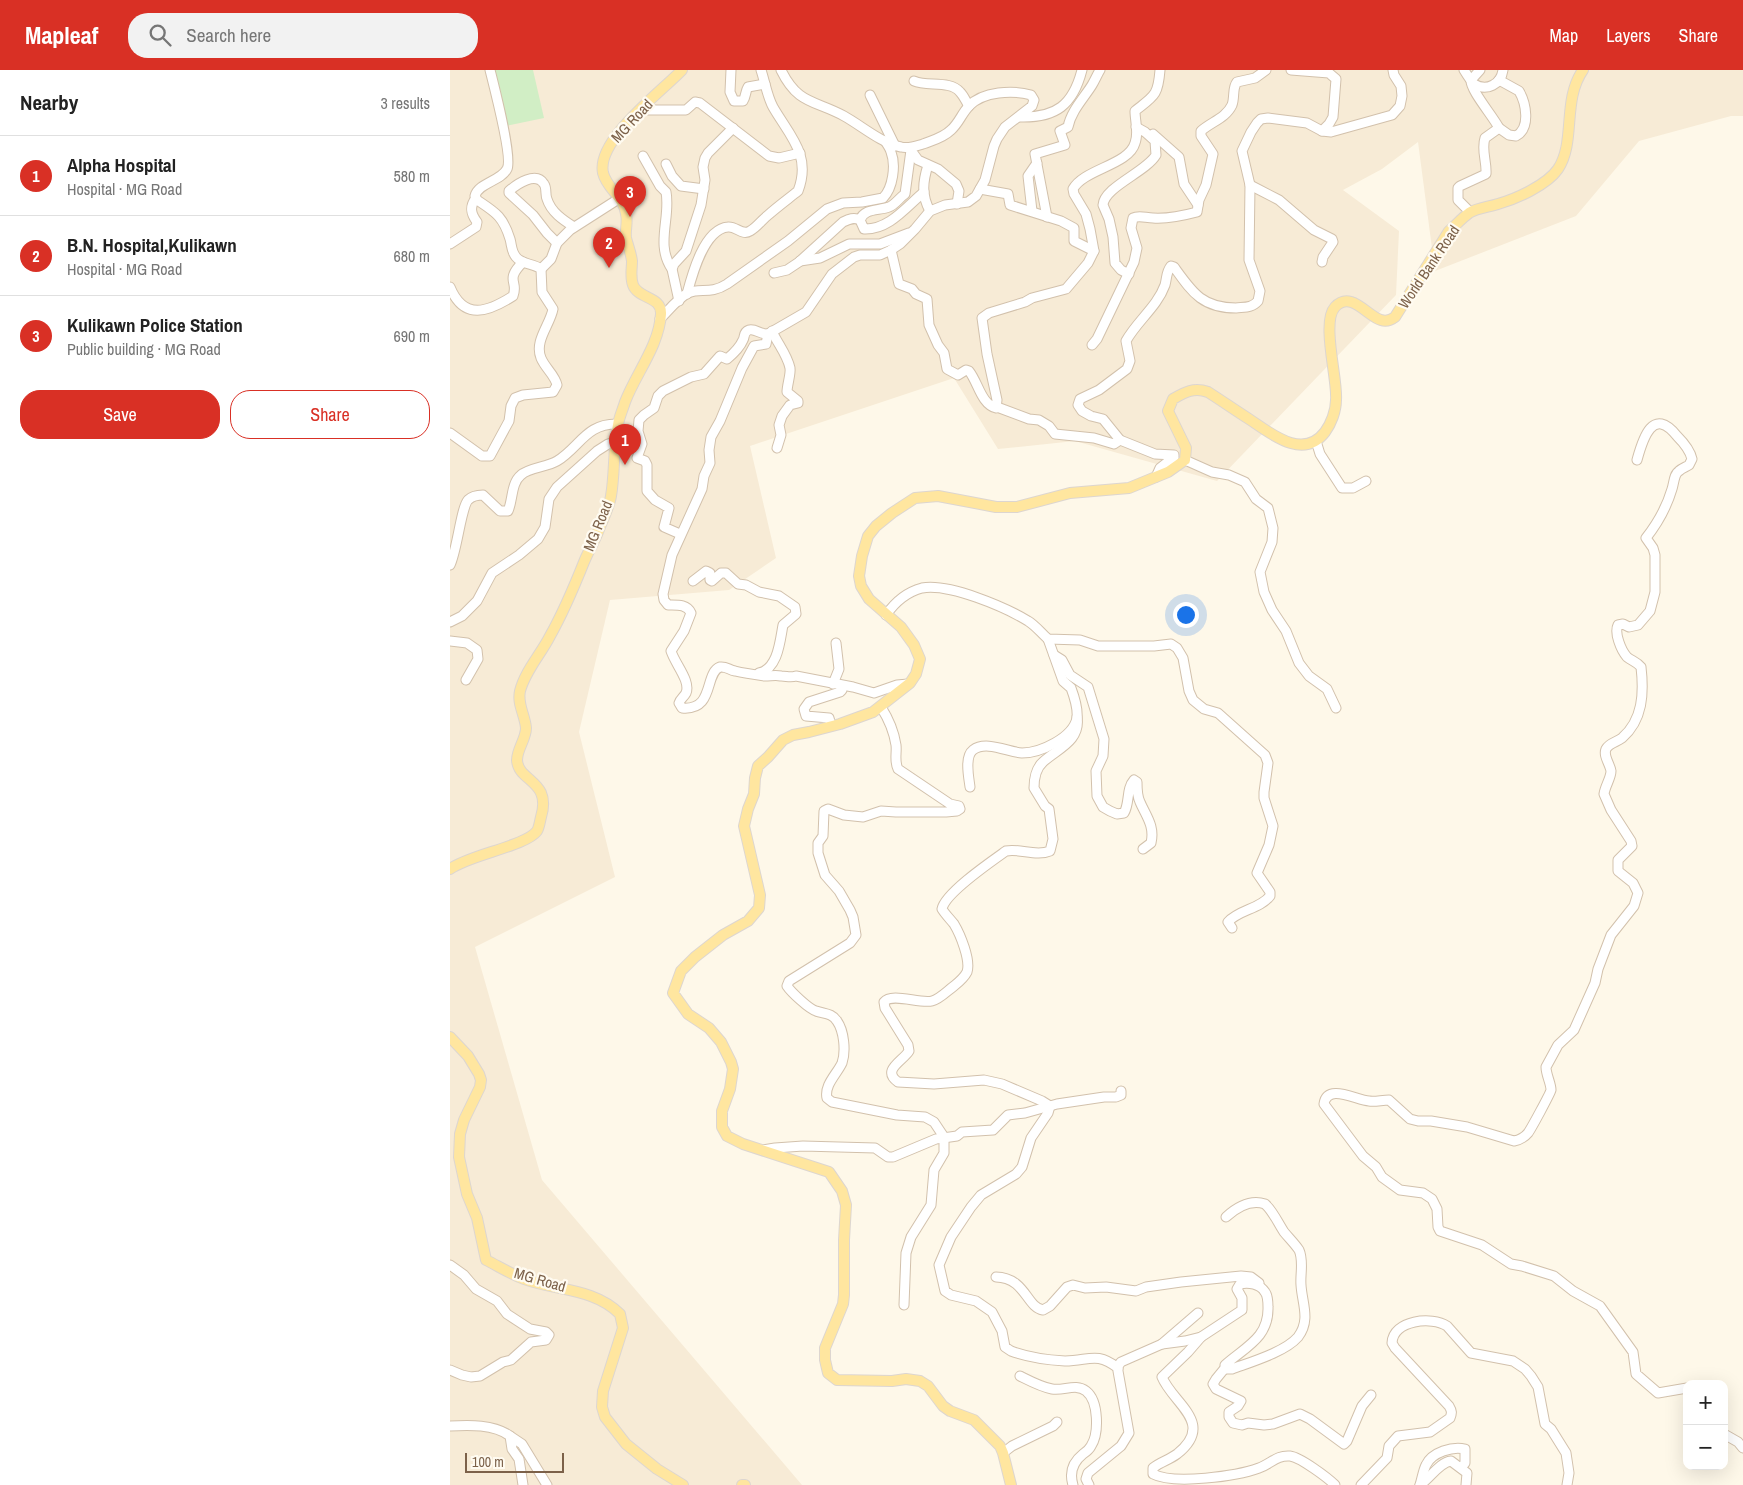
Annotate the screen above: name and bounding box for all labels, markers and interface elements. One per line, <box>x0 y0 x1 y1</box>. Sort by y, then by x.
search box <box>128 13 478 58</box>
text: Mapleaf <box>25 19 98 51</box>
icon: search <box>146 21 174 49</box>
text: Search here <box>186 22 271 48</box>
text: Map <box>1550 23 1578 48</box>
text: Layers <box>1606 23 1651 48</box>
text: Share <box>1679 23 1718 48</box>
text: Nearby <box>20 88 78 117</box>
text: 3 results <box>380 92 430 114</box>
street label: MG Road <box>606 94 657 147</box>
text: Alpha Hospital <box>67 152 176 178</box>
text: 1 <box>32 165 40 187</box>
text: 580 m <box>394 165 430 187</box>
pin: 3 <box>614 176 646 217</box>
text: Hospital · MG Road <box>67 178 182 200</box>
street label: World Bank Road <box>1393 221 1464 312</box>
pin: 2 <box>593 227 625 268</box>
text: B.N. Hospital,Kulikawn <box>67 232 237 258</box>
text: 2 <box>32 245 40 267</box>
text: 680 m <box>394 245 430 267</box>
text: Hospital · MG Road <box>67 258 182 280</box>
text: Kulikawn Police Station <box>67 312 243 338</box>
text: 3 <box>32 325 40 347</box>
text: 690 m <box>394 325 430 347</box>
text: Public building · MG Road <box>67 338 221 360</box>
button: Save <box>20 390 220 439</box>
button: Share <box>230 390 430 439</box>
pin: 1 <box>609 424 641 465</box>
street label: MG Road <box>578 497 617 554</box>
your location <box>1173 602 1199 628</box>
street label: MG Road <box>512 1262 568 1297</box>
map controls <box>1683 1380 1728 1470</box>
button: + <box>1683 1380 1728 1425</box>
button: − <box>1683 1425 1728 1470</box>
scale bar <box>465 1450 564 1473</box>
text: 100 m <box>472 1453 504 1471</box>

